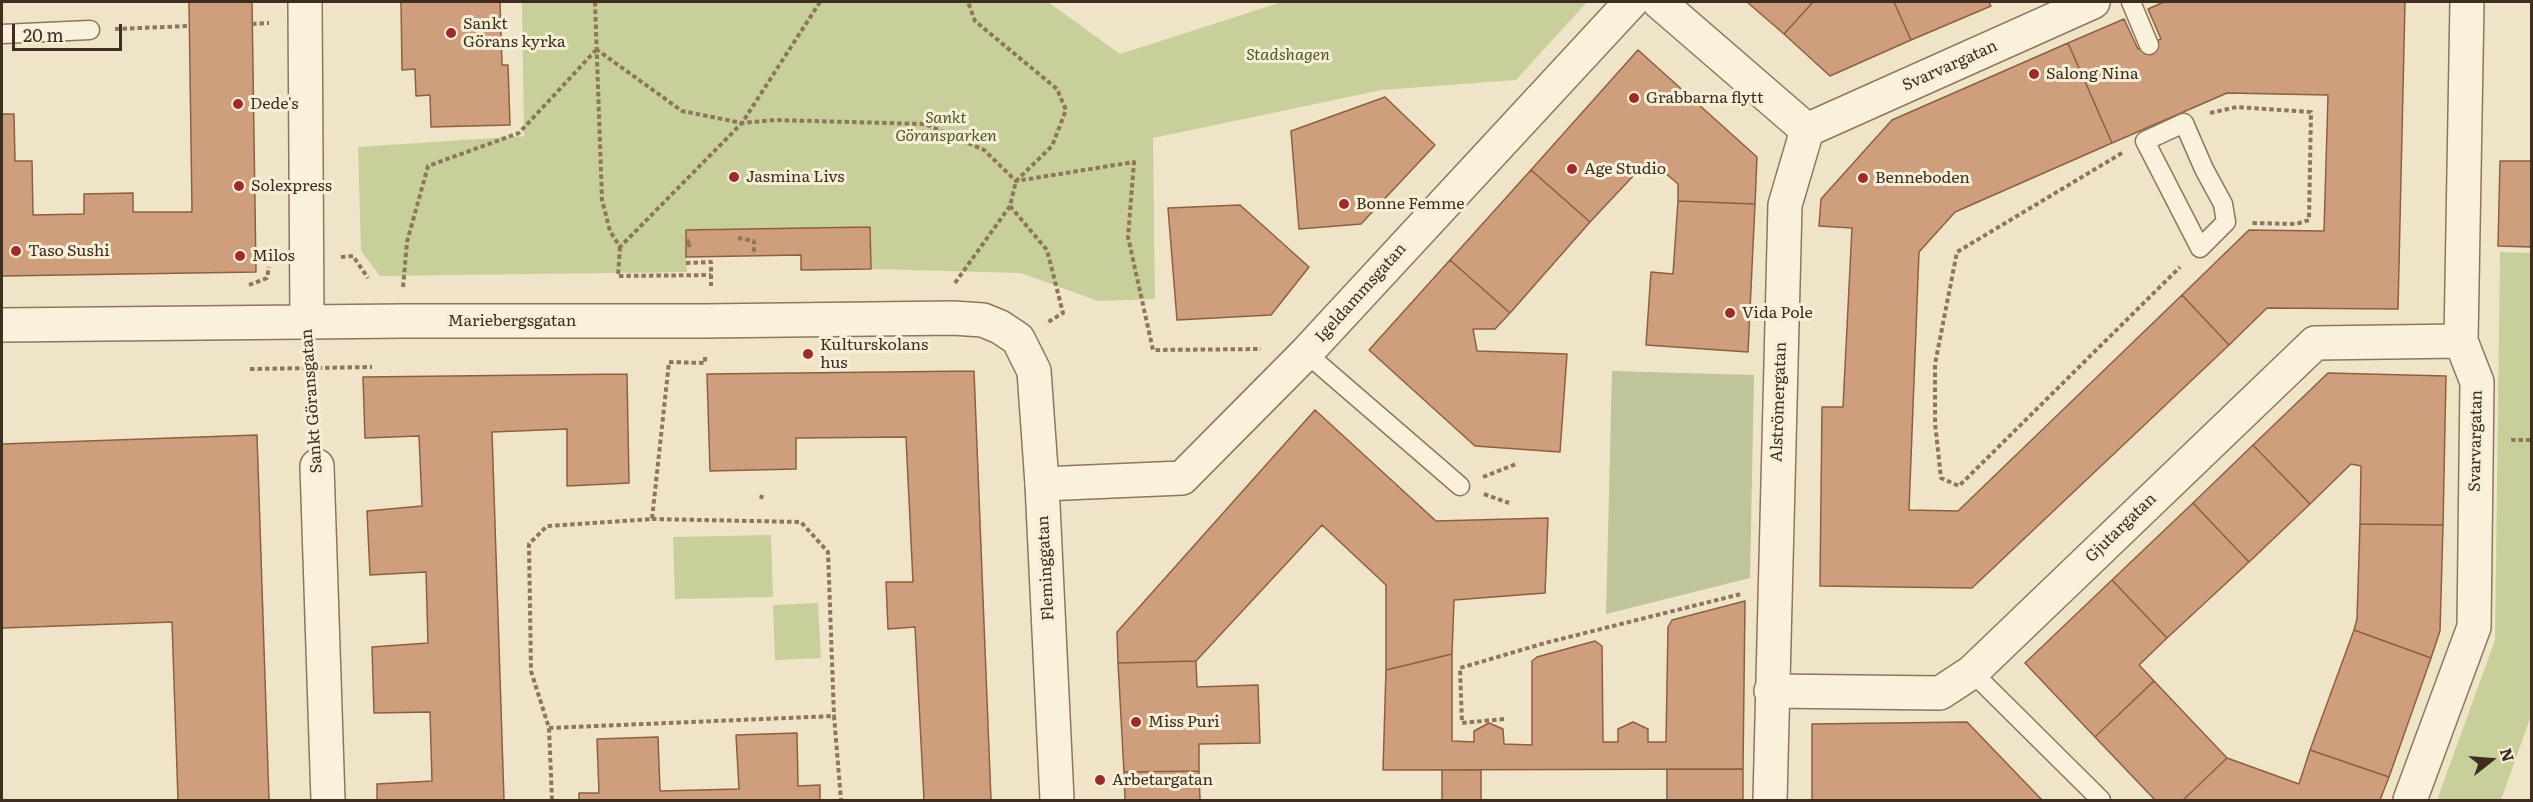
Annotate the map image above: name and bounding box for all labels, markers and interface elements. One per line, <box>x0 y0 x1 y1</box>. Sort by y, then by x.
scale bar <box>15 12 124 50</box>
place label: Sankt Görans kyrka <box>463 14 566 52</box>
text: 20 m <box>23 21 64 48</box>
marker: Sankt Görans kyrka <box>444 26 458 40</box>
street label: Svarvargatan <box>1899 36 2001 96</box>
park label: Stadshagen <box>1246 45 1330 65</box>
place label: Salong Nina <box>2046 64 2139 84</box>
marker: Salong Nina <box>2027 67 2041 81</box>
place label: Grabbarna flytt <box>1646 88 1763 108</box>
marker: Grabbarna flytt <box>1627 91 1641 105</box>
place label: Dede's <box>250 94 299 114</box>
marker: Dede's <box>231 97 245 111</box>
park label: Sankt Göransparken <box>895 108 997 146</box>
place label: Age Studio <box>1584 159 1666 179</box>
marker: Age Studio <box>1565 162 1579 176</box>
place label: Jasmina Livs <box>746 167 845 187</box>
place label: Benneboden <box>1875 168 1970 188</box>
marker: Jasmina Livs <box>727 170 741 184</box>
marker: Benneboden <box>1856 171 1870 185</box>
place label: Solexpress <box>251 176 332 196</box>
marker: Solexpress <box>232 179 246 193</box>
place label: Bonne Femme <box>1356 194 1465 214</box>
marker: Bonne Femme <box>1337 197 1351 211</box>
street label: Igeldammsgatan <box>1311 239 1411 347</box>
place label: Taso Sushi <box>28 241 110 261</box>
marker: Taso Sushi <box>9 244 23 258</box>
place label: Milos <box>252 246 295 266</box>
marker: Milos <box>233 249 247 263</box>
place label: Vida Pole <box>1742 303 1813 323</box>
marker: Vida Pole <box>1723 306 1737 320</box>
street label: Mariebergsgatan <box>448 311 576 331</box>
street label: Sankt Göransgatan <box>297 328 327 474</box>
place label: Kulturskolans hus <box>820 335 928 373</box>
street label: Alströmergatan <box>1767 342 1791 462</box>
marker: Kulturskolans hus <box>801 347 815 361</box>
street label: Svarvargatan <box>2466 390 2486 492</box>
street label: Gjutargatan <box>2082 489 2160 567</box>
street label: Fleminggatan <box>1034 515 1058 621</box>
place label: Miss Puri <box>1148 712 1220 732</box>
marker: Miss Puri <box>1129 715 1143 729</box>
north arrow <box>2461 730 2521 790</box>
text: N <box>2495 745 2522 765</box>
place label: Arbetargatan <box>1112 770 1213 790</box>
marker: Arbetargatan <box>1093 773 1107 787</box>

